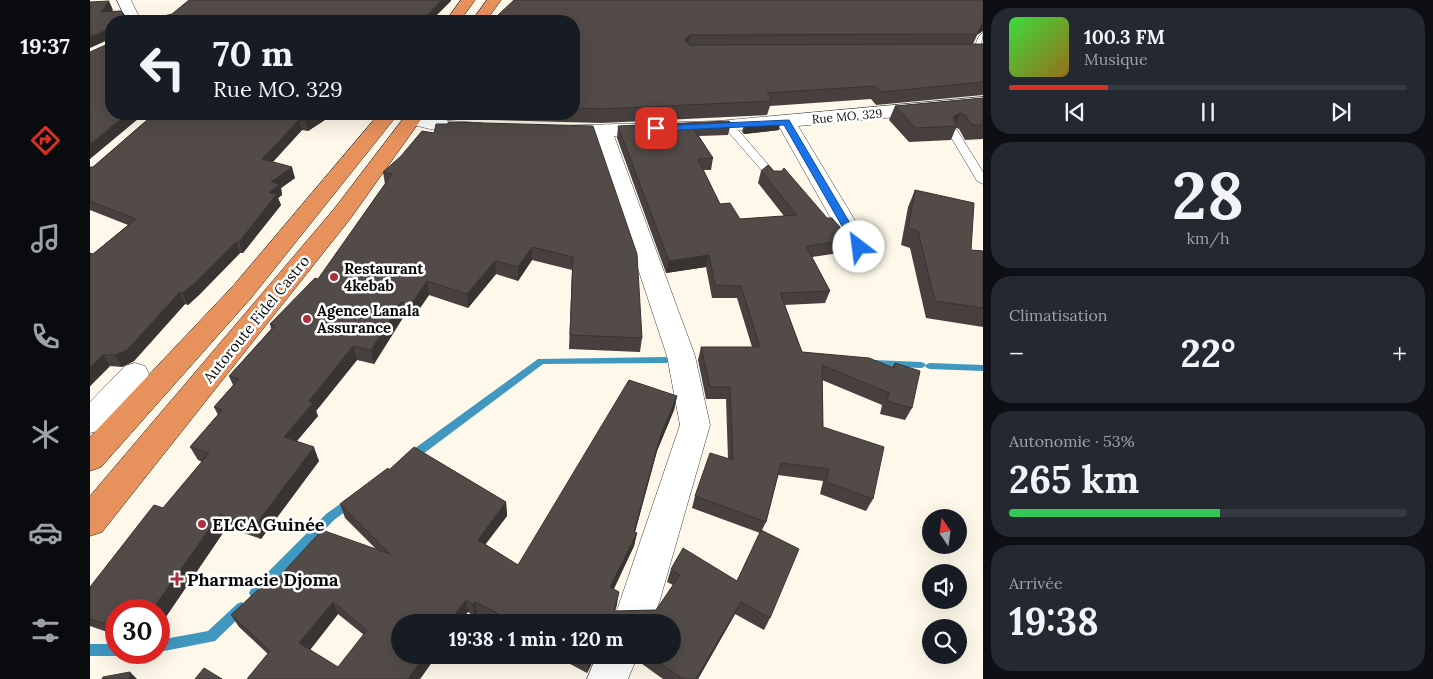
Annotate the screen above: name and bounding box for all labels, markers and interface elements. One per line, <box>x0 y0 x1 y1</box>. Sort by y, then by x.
text: 100.3 FM <box>1084 25 1165 49</box>
text: 70 m <box>213 31 293 76</box>
text: 19:37 <box>20 32 70 60</box>
icon: left <box>130 35 195 100</box>
text: Musique <box>1084 49 1148 69</box>
text: Rue MO. 329 <box>213 75 343 103</box>
icon: previous <box>1061 98 1089 126</box>
icon: pause <box>1194 98 1222 126</box>
icon: next <box>1327 98 1355 126</box>
street label: Rue MO. 329 <box>811 105 883 127</box>
pin <box>635 107 677 149</box>
icon: arrive <box>642 114 670 142</box>
icon: directions <box>28 123 63 158</box>
text: 28 <box>1172 154 1244 237</box>
position arrow <box>832 220 884 272</box>
icon: music <box>28 221 63 256</box>
text: km/h <box>1186 228 1230 248</box>
street label: Autoroute Fidel Castro <box>198 251 313 387</box>
place label: Restaurant 4kebab <box>344 259 424 295</box>
marker: Restaurant 4kebab <box>328 271 340 283</box>
place label: Agence Lanala Assurance <box>317 301 420 337</box>
text: Climatisation <box>1009 305 1107 325</box>
marker: Agence Lanala Assurance <box>301 313 313 325</box>
icon: phone <box>28 319 63 354</box>
text: 22° <box>1180 329 1236 377</box>
text: − <box>1009 336 1024 372</box>
text: + <box>1392 336 1407 372</box>
icon: climate <box>28 417 63 452</box>
text: Autonomie · 53% <box>1009 431 1135 451</box>
text: 265 km <box>1009 455 1139 503</box>
north arrow <box>922 509 968 554</box>
map controls <box>922 509 967 664</box>
place label: ELCA Guinée <box>212 513 325 536</box>
icon: car <box>28 515 63 550</box>
marker: ELCA Guinée <box>196 518 208 530</box>
button: sound <box>922 564 967 609</box>
place label: Pharmacie Djoma <box>187 568 339 591</box>
marker: Pharmacie Djoma <box>171 573 183 585</box>
text: Arrivée <box>1009 573 1063 593</box>
text: 19:38 <box>1009 597 1099 645</box>
speed limit sign: 30 <box>105 599 170 664</box>
icon: filters <box>28 613 63 648</box>
button: search <box>922 619 967 664</box>
text: 19:38 · 1 min · 120 m <box>449 627 623 651</box>

